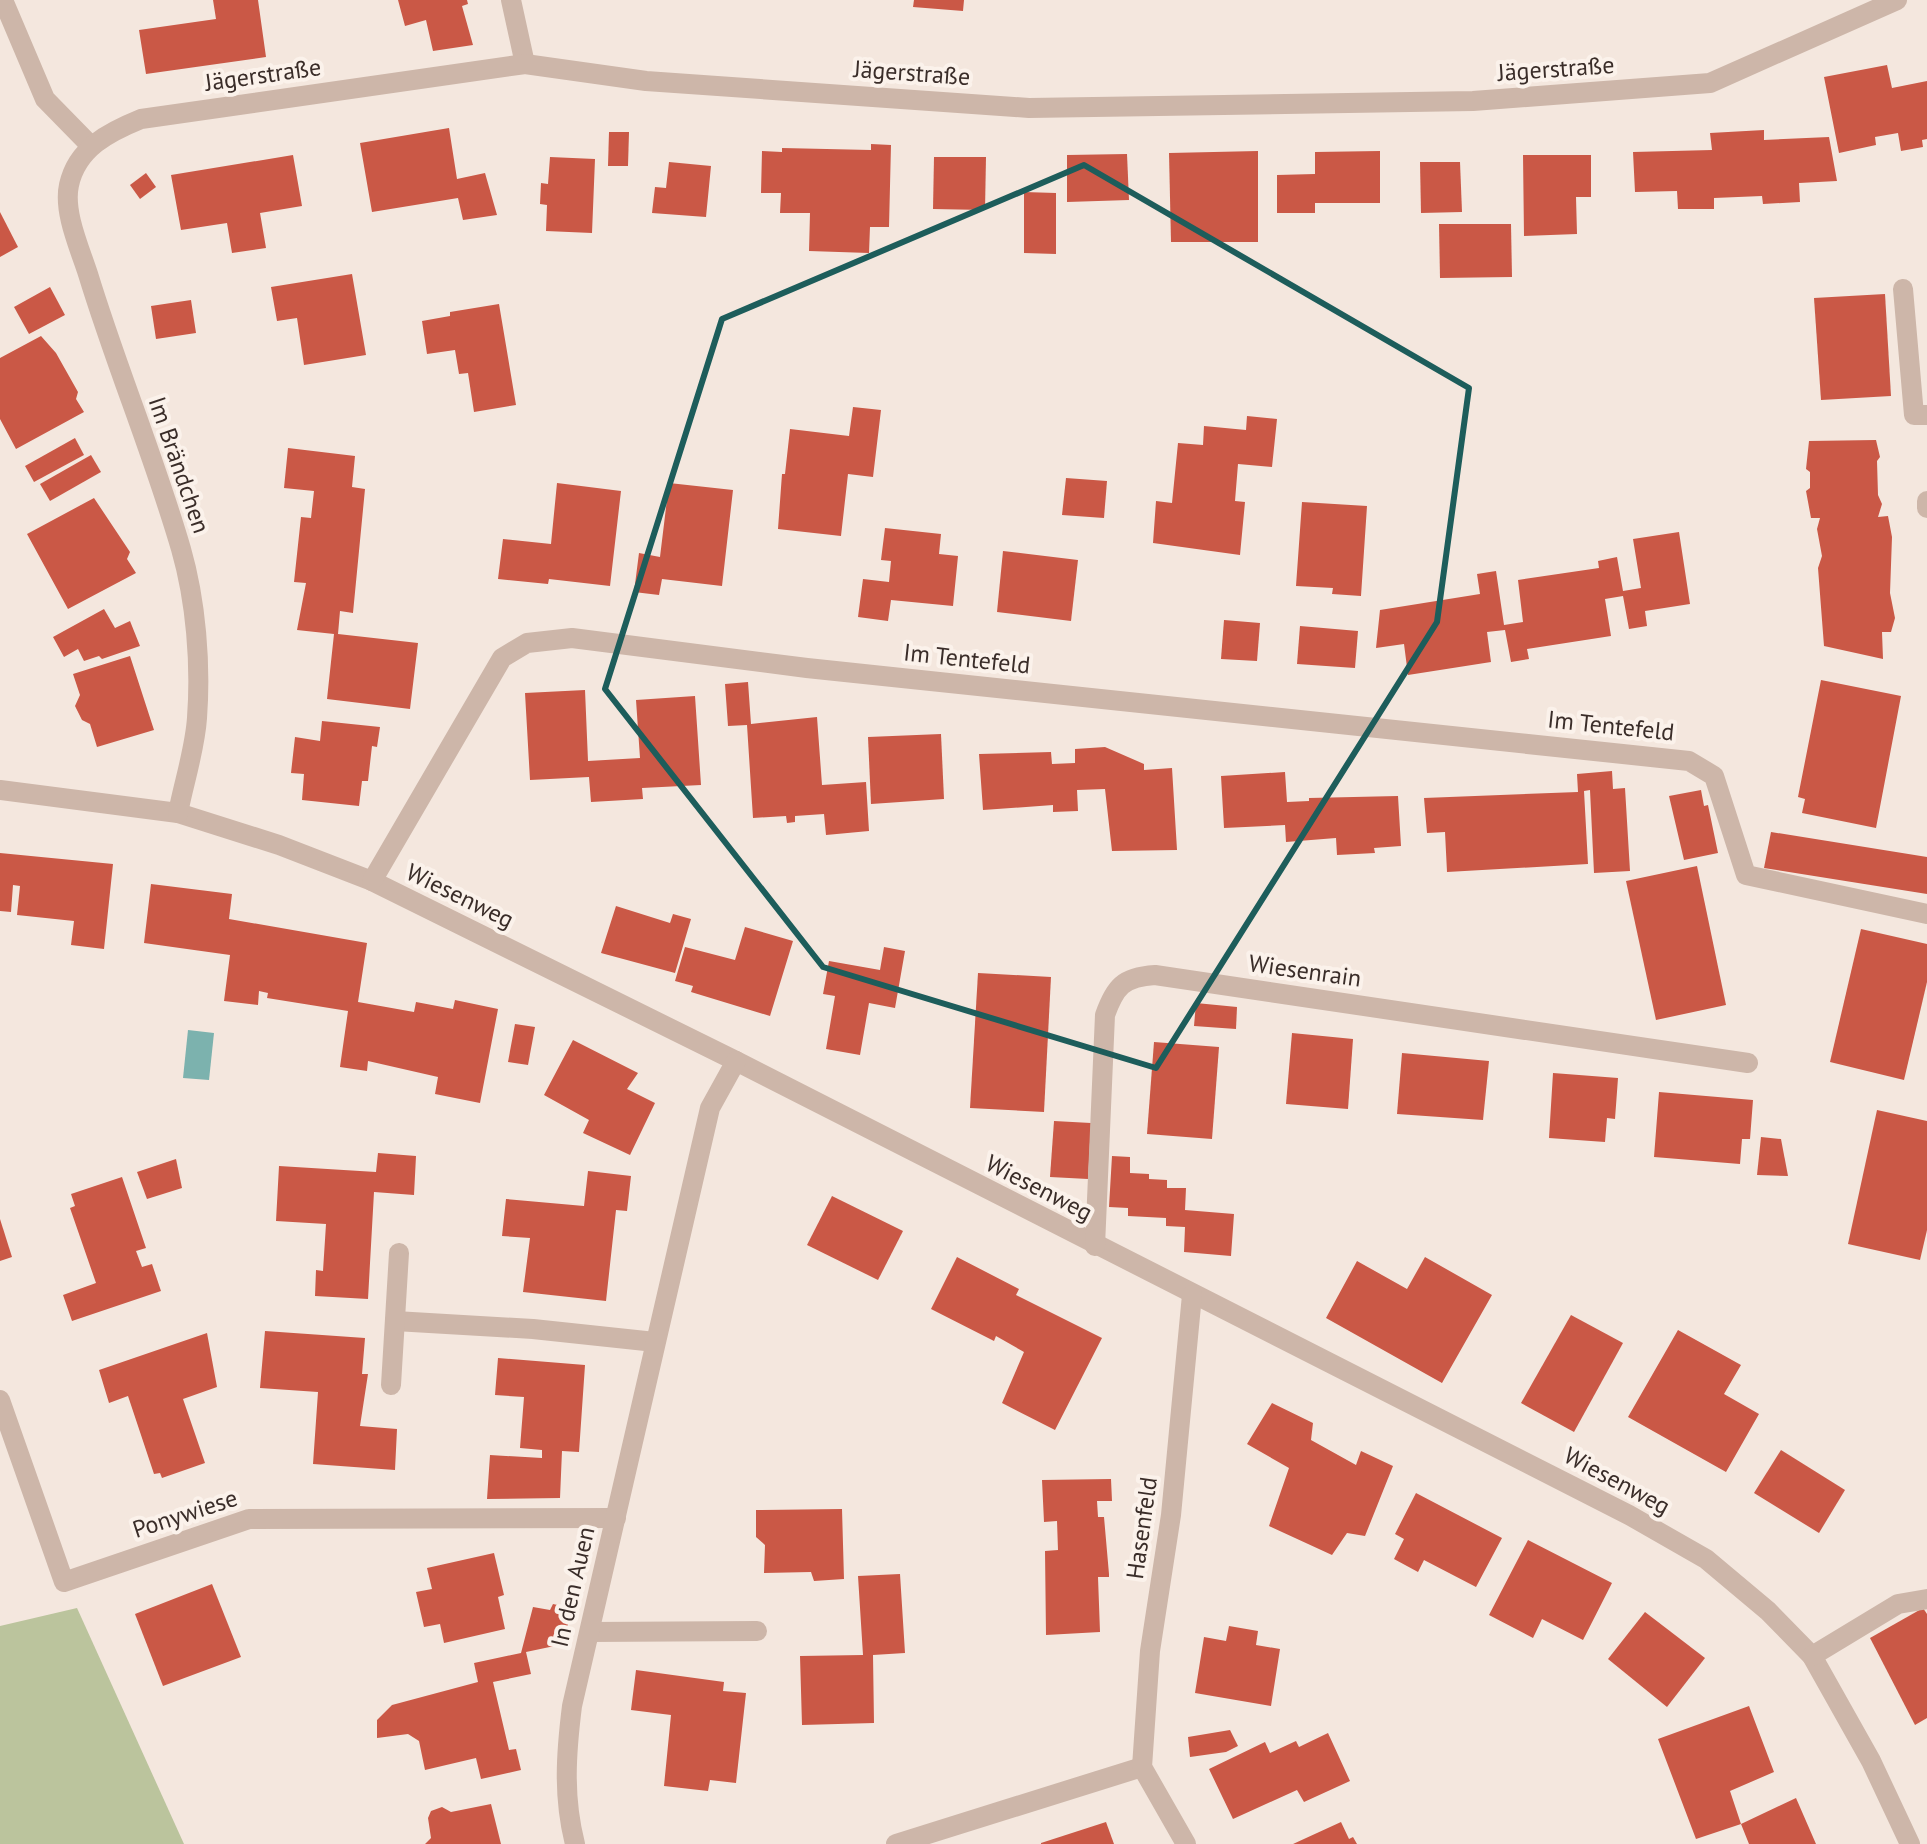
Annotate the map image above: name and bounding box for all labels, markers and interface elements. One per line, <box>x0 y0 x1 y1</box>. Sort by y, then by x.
street label: Jägerstraße <box>1496 49 1615 88</box>
street label: Jägerstraße <box>202 51 323 98</box>
street label: Jägerstraße <box>852 53 971 92</box>
street label: Im Brändchen <box>142 393 217 537</box>
street label: Im Tentefeld <box>902 636 1032 681</box>
street label: Im Tentefeld <box>1546 703 1676 748</box>
street label: Wiesenweg <box>401 856 519 935</box>
street label: Wiesenrain <box>1247 947 1363 994</box>
street label: Wiesenweg <box>980 1147 1098 1228</box>
street label: Wiesenweg <box>1559 1440 1676 1522</box>
street label: Hasenfeld <box>1119 1475 1164 1581</box>
street label: Ponywiese <box>128 1482 241 1545</box>
street label: In den Auen <box>544 1524 601 1650</box>

